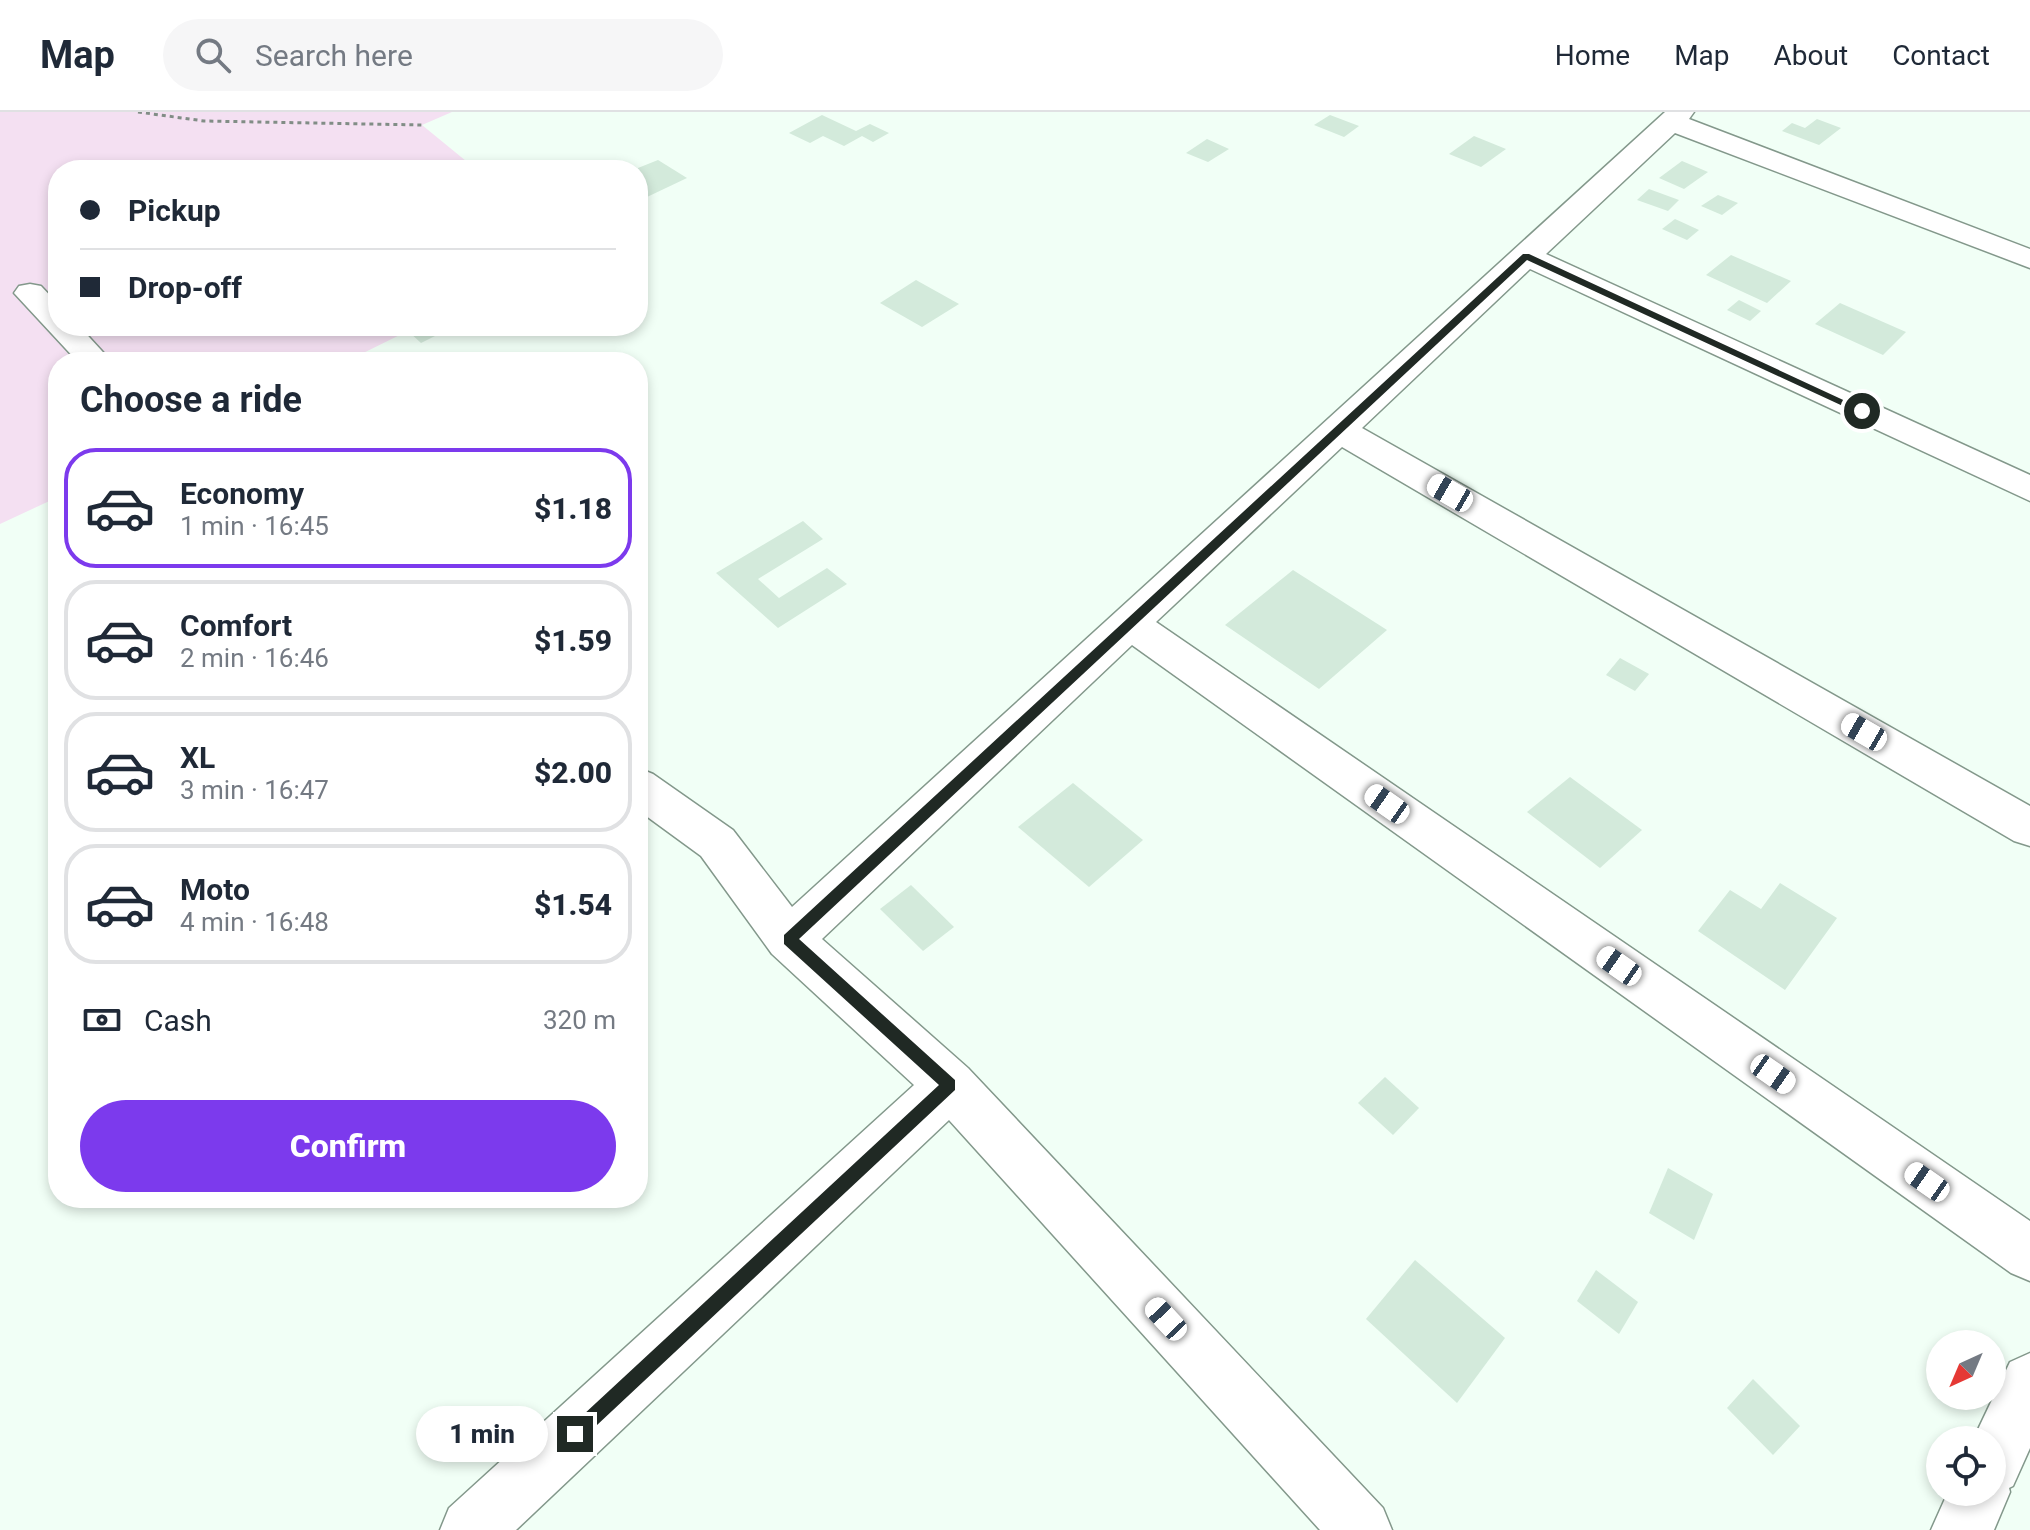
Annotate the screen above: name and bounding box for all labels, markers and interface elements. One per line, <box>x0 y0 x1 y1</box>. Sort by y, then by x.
search box <box>163 19 723 91</box>
text: Map <box>40 33 115 77</box>
icon: search <box>191 33 235 77</box>
text: Search here <box>255 38 413 73</box>
text: Home <box>1555 39 1630 72</box>
text: Map <box>1674 39 1730 72</box>
text: About <box>1774 39 1848 72</box>
text: Contact <box>1892 39 1990 72</box>
text: Pickup <box>128 193 221 228</box>
text: Drop-off <box>128 270 242 305</box>
text: Choose a ride <box>80 379 302 421</box>
route start <box>1844 393 1880 429</box>
car <box>1423 471 1477 515</box>
icon: car <box>84 472 156 544</box>
text: Economy <box>180 476 304 511</box>
text: $1.18 <box>534 491 612 526</box>
text: 1 min · 16:45 <box>180 511 329 541</box>
icon: car <box>84 604 156 676</box>
text: Comfort <box>180 608 292 643</box>
text: $1.59 <box>534 623 612 658</box>
text: 2 min · 16:46 <box>180 643 329 673</box>
car <box>1837 710 1891 754</box>
icon: car <box>84 736 156 808</box>
text: XL <box>180 740 215 775</box>
text: $2.00 <box>534 755 612 790</box>
text: 3 min · 16:47 <box>180 775 329 805</box>
car <box>1360 780 1414 828</box>
icon: car <box>84 868 156 940</box>
text: Moto <box>180 872 250 907</box>
text: $1.54 <box>534 887 612 922</box>
text: 4 min · 16:48 <box>180 907 329 937</box>
car <box>1592 942 1646 990</box>
icon: cash <box>80 998 124 1042</box>
text: Cash <box>144 1003 212 1038</box>
text: 320 m <box>543 1005 616 1035</box>
car <box>1746 1050 1800 1098</box>
button: Confirm <box>80 1100 616 1192</box>
car <box>1900 1158 1954 1206</box>
car <box>1141 1293 1191 1345</box>
north arrow <box>1926 1330 2006 1410</box>
map controls <box>1926 1330 2006 1506</box>
callout: 1 min <box>415 1406 547 1462</box>
route end <box>557 1416 593 1452</box>
text: 1 min <box>449 1419 515 1449</box>
button: locate <box>1926 1426 2006 1506</box>

